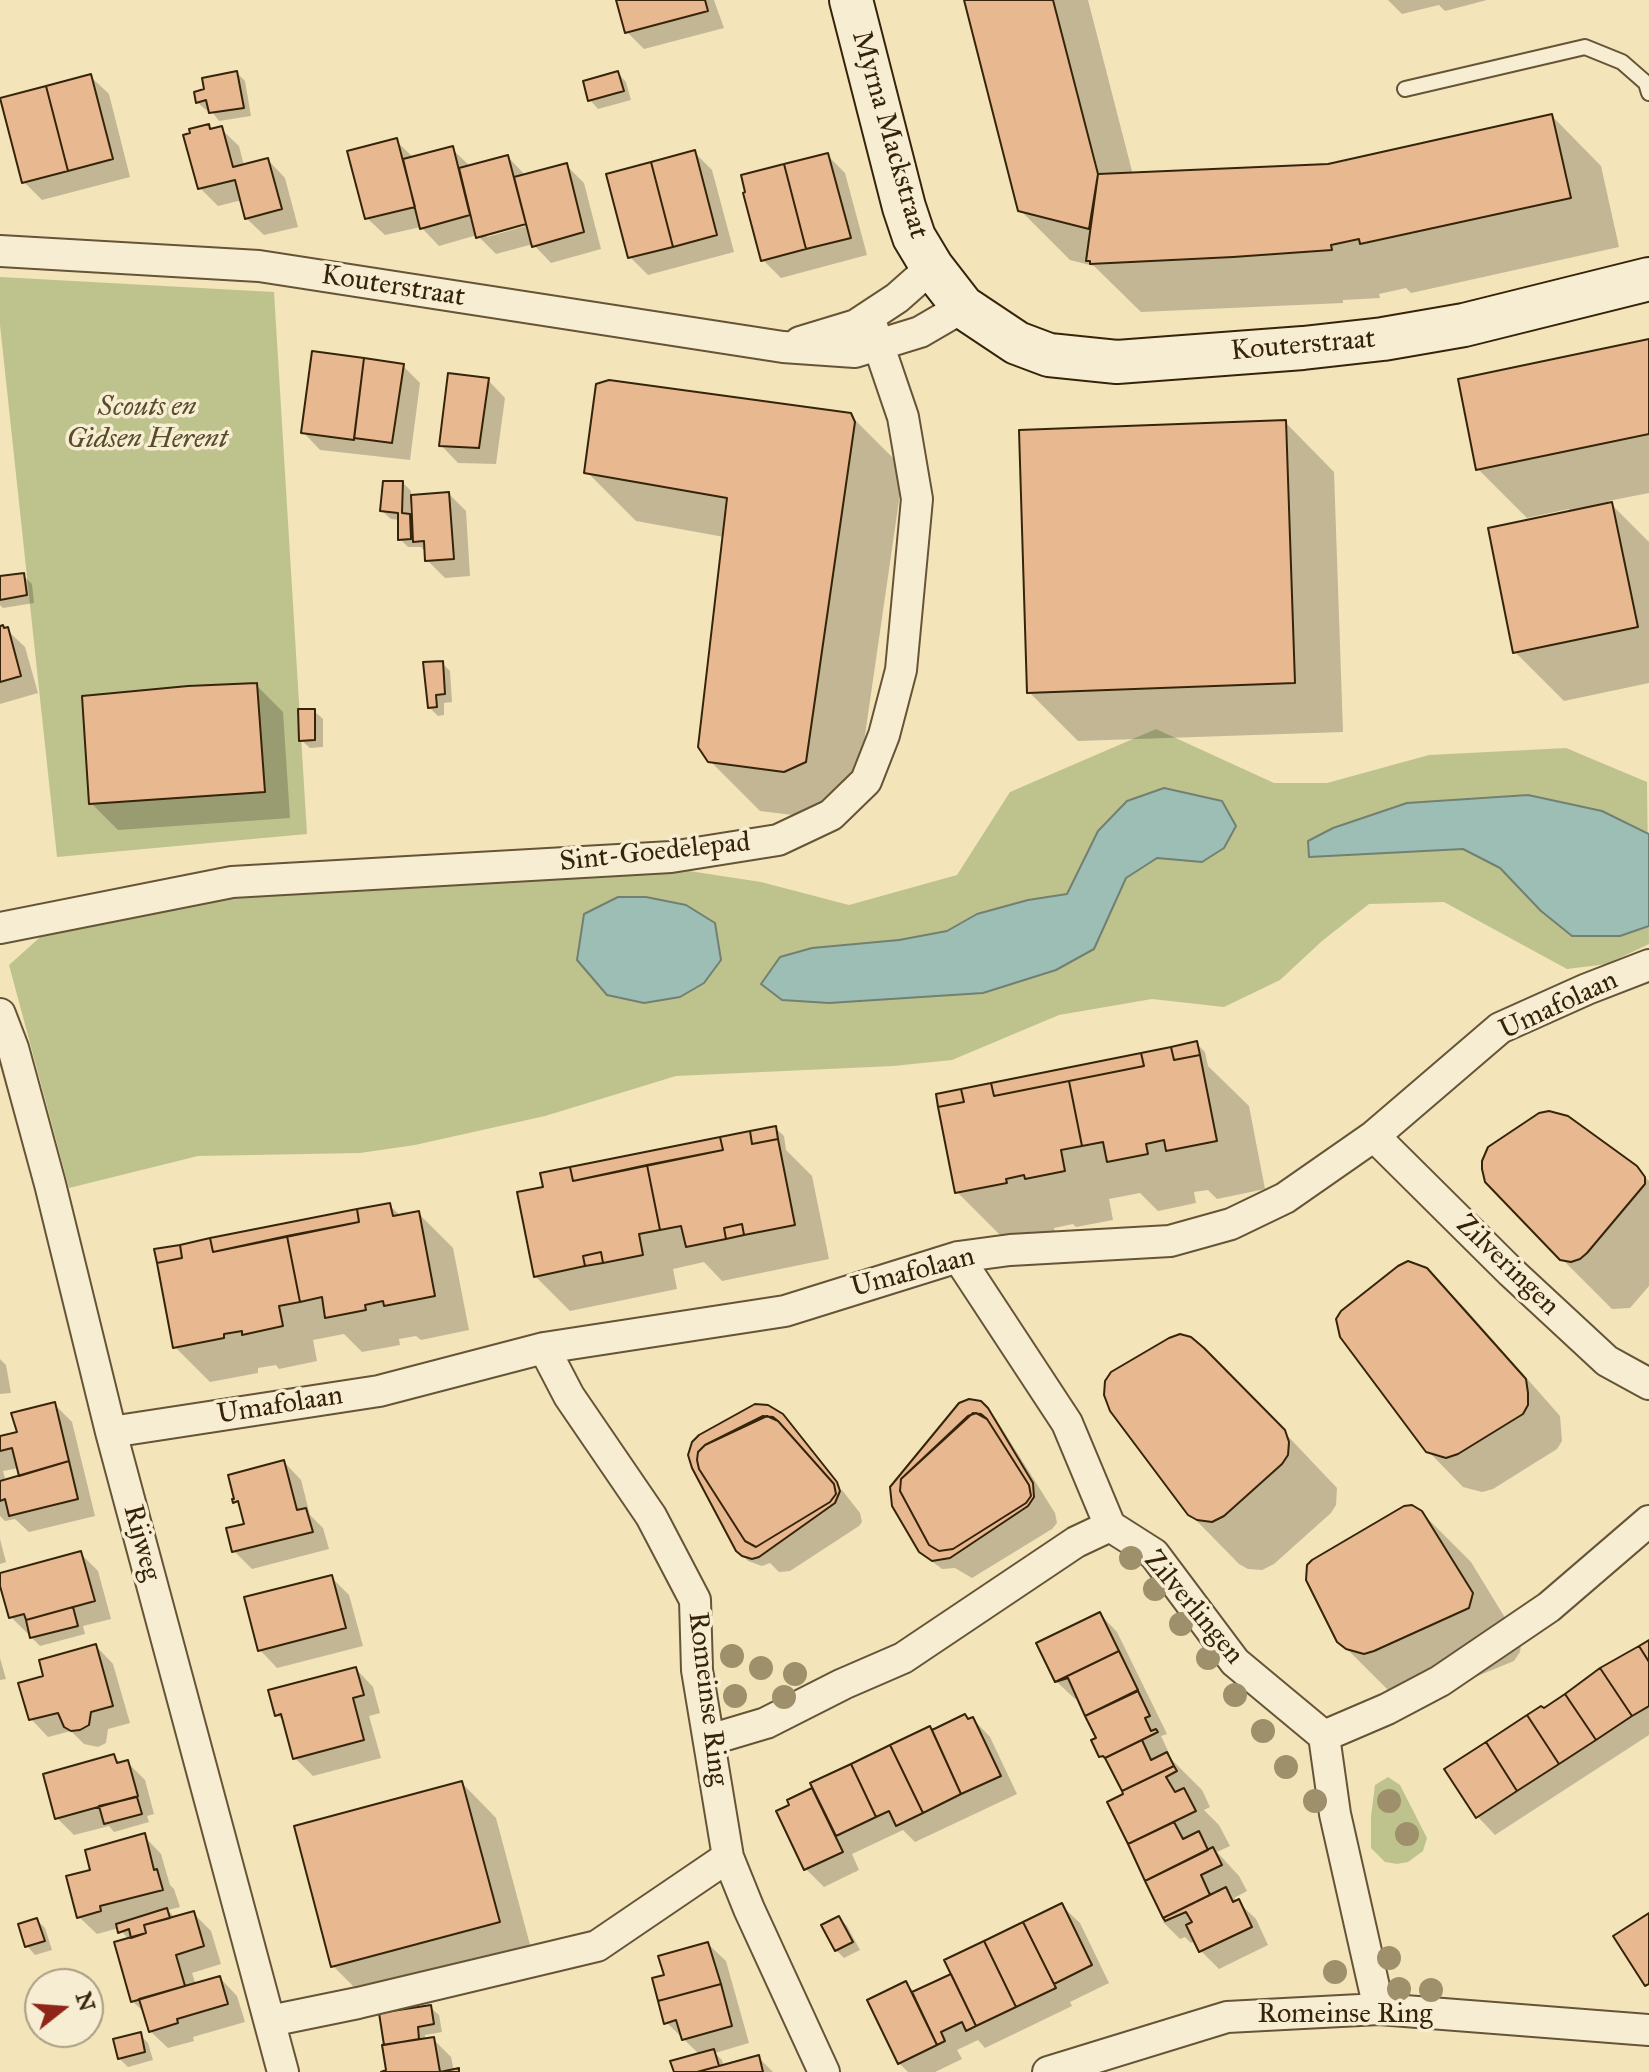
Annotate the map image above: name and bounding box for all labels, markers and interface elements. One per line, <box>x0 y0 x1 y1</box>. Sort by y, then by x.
street label: Myrna Mackstraat <box>843 27 935 243</box>
street label: Kouterstraat <box>319 259 467 315</box>
street label: Kouterstraat <box>1229 323 1377 369</box>
park label: Scouts en Gidsen Herent <box>66 391 228 457</box>
street label: Sint-Goedelepad <box>558 826 752 880</box>
street label: Umafolaan <box>1495 964 1623 1048</box>
street label: Zilveringen <box>1448 1209 1566 1323</box>
street label: Umafolaan <box>848 1240 978 1306</box>
street label: Umafolaan <box>215 1380 345 1432</box>
street label: Rijweg <box>115 1501 167 1585</box>
street label: Zilverlingen <box>1136 1544 1250 1672</box>
street label: Romeinse Ring <box>680 1610 734 1788</box>
north arrow <box>24 1968 104 2048</box>
text: N <box>70 1989 101 2014</box>
street label: Romeinse Ring <box>1257 1998 1433 2032</box>

